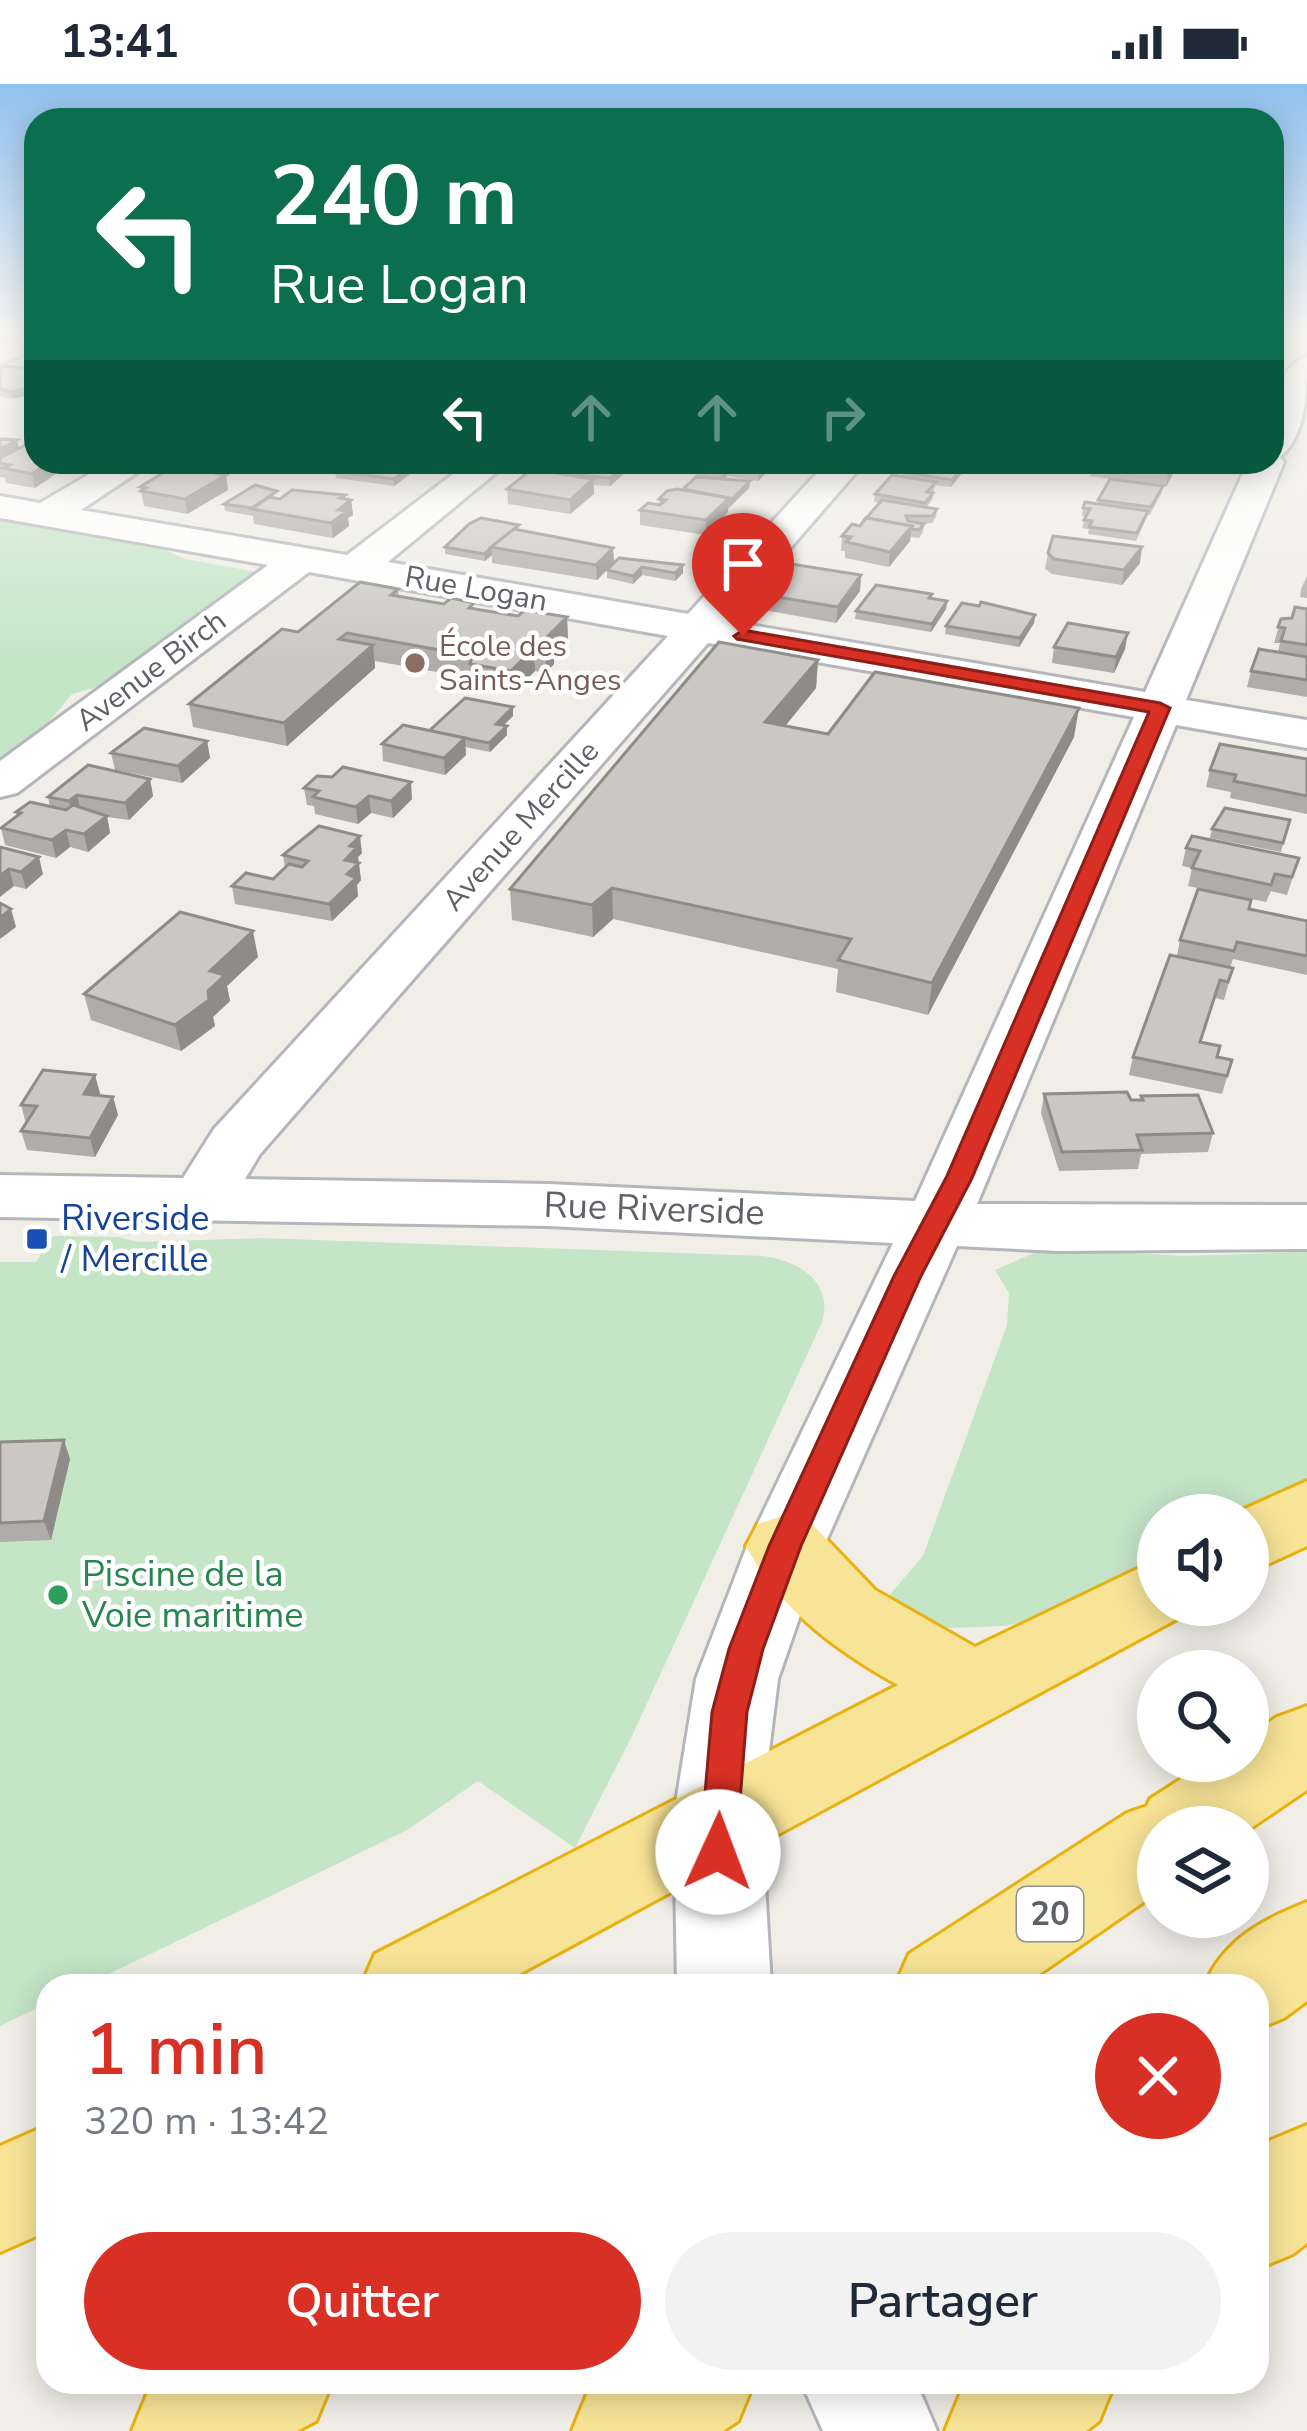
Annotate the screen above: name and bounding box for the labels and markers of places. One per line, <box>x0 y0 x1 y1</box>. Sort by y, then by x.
pin <box>692 513 794 636</box>
place label: École des Saints-Anges <box>439 626 621 701</box>
marker: École des Saints-Anges <box>402 650 428 676</box>
place label: Riverside / Mercille <box>60 1194 209 1284</box>
marker: Riverside / Mercille <box>24 1226 50 1252</box>
place label: Piscine de la Voie maritime <box>81 1550 304 1640</box>
marker: Piscine de la Voie maritime <box>45 1582 71 1608</box>

